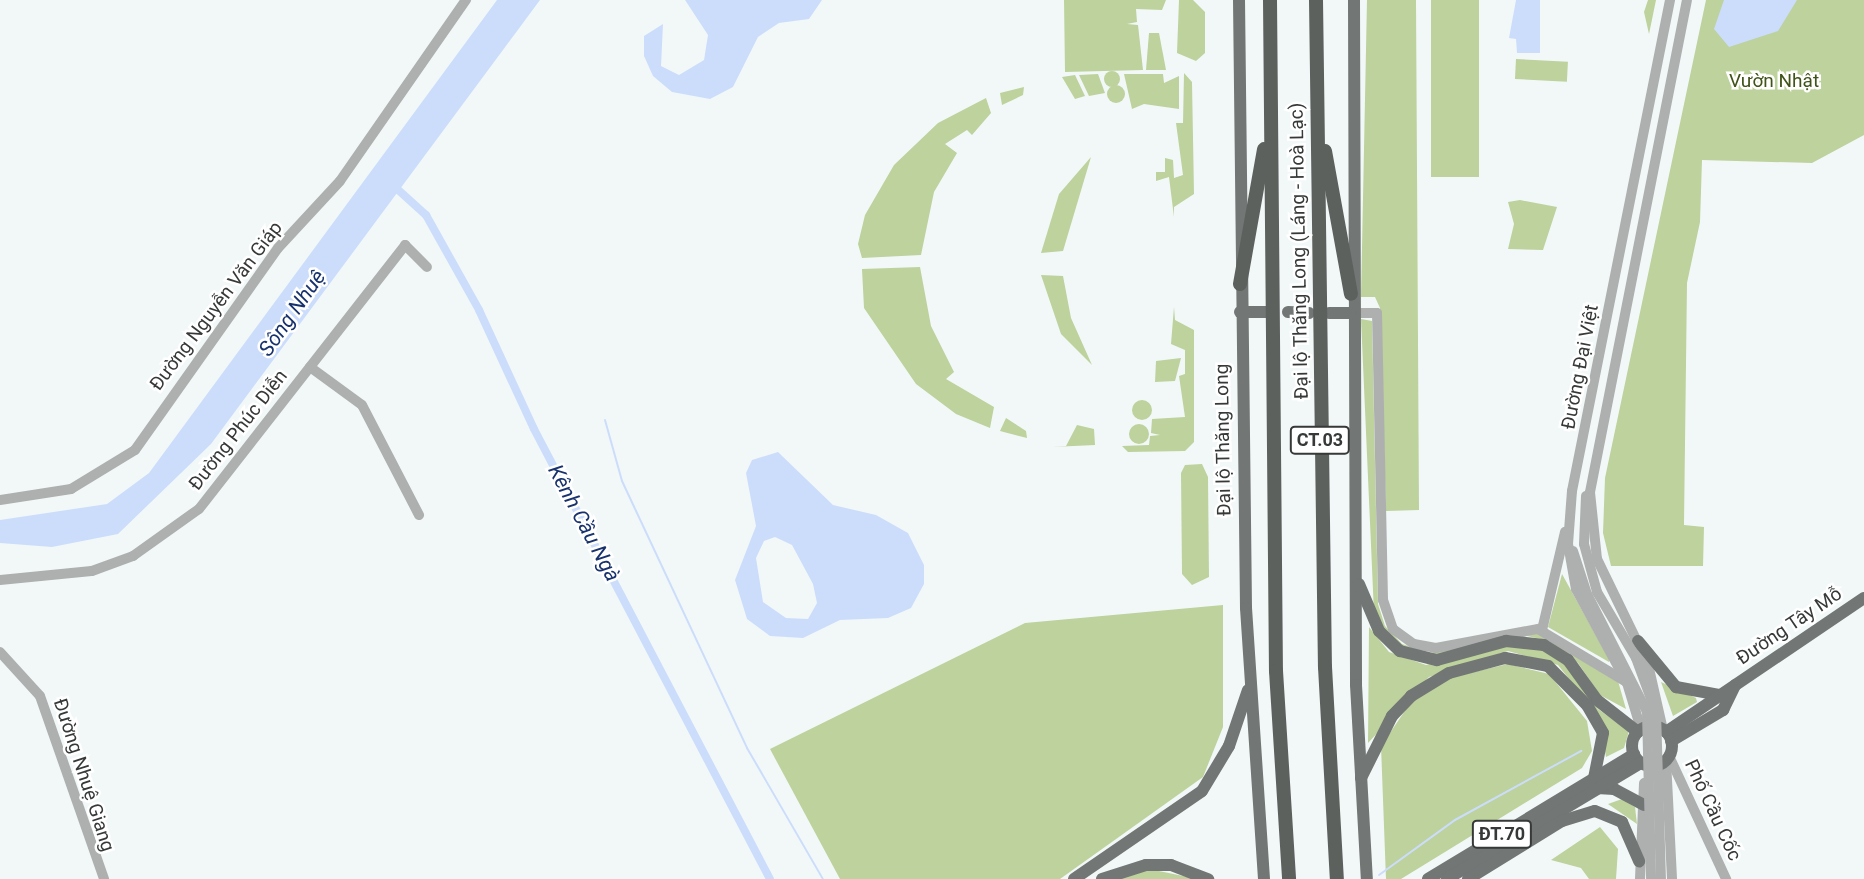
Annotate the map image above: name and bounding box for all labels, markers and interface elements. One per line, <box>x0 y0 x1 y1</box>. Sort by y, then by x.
park label: Vườn Nhật <box>1729 70 1819 92</box>
street label: Đại lộ Thăng Long (Láng - Hoà Lạc) <box>1285 102 1313 400</box>
street label: Đường Nguyễn Văn Giáp <box>145 217 287 395</box>
water label: Sông Nhuệ <box>253 265 331 361</box>
street label: Đường Đại Việt <box>1557 303 1603 431</box>
street label: Đại lộ Thăng Long <box>1210 363 1236 517</box>
street label: Đường Phúc Diễn <box>184 365 292 495</box>
road number: CT.03 <box>1288 426 1352 454</box>
water label: Kênh Cầu Ngà <box>543 460 625 586</box>
street label: Đường Tây Mỗ <box>1732 582 1846 670</box>
street label: Đường Nhuệ Giang <box>49 696 119 854</box>
street label: Phố Cầu Cốc <box>1680 756 1746 864</box>
road number: ĐT.70 <box>1470 820 1534 848</box>

